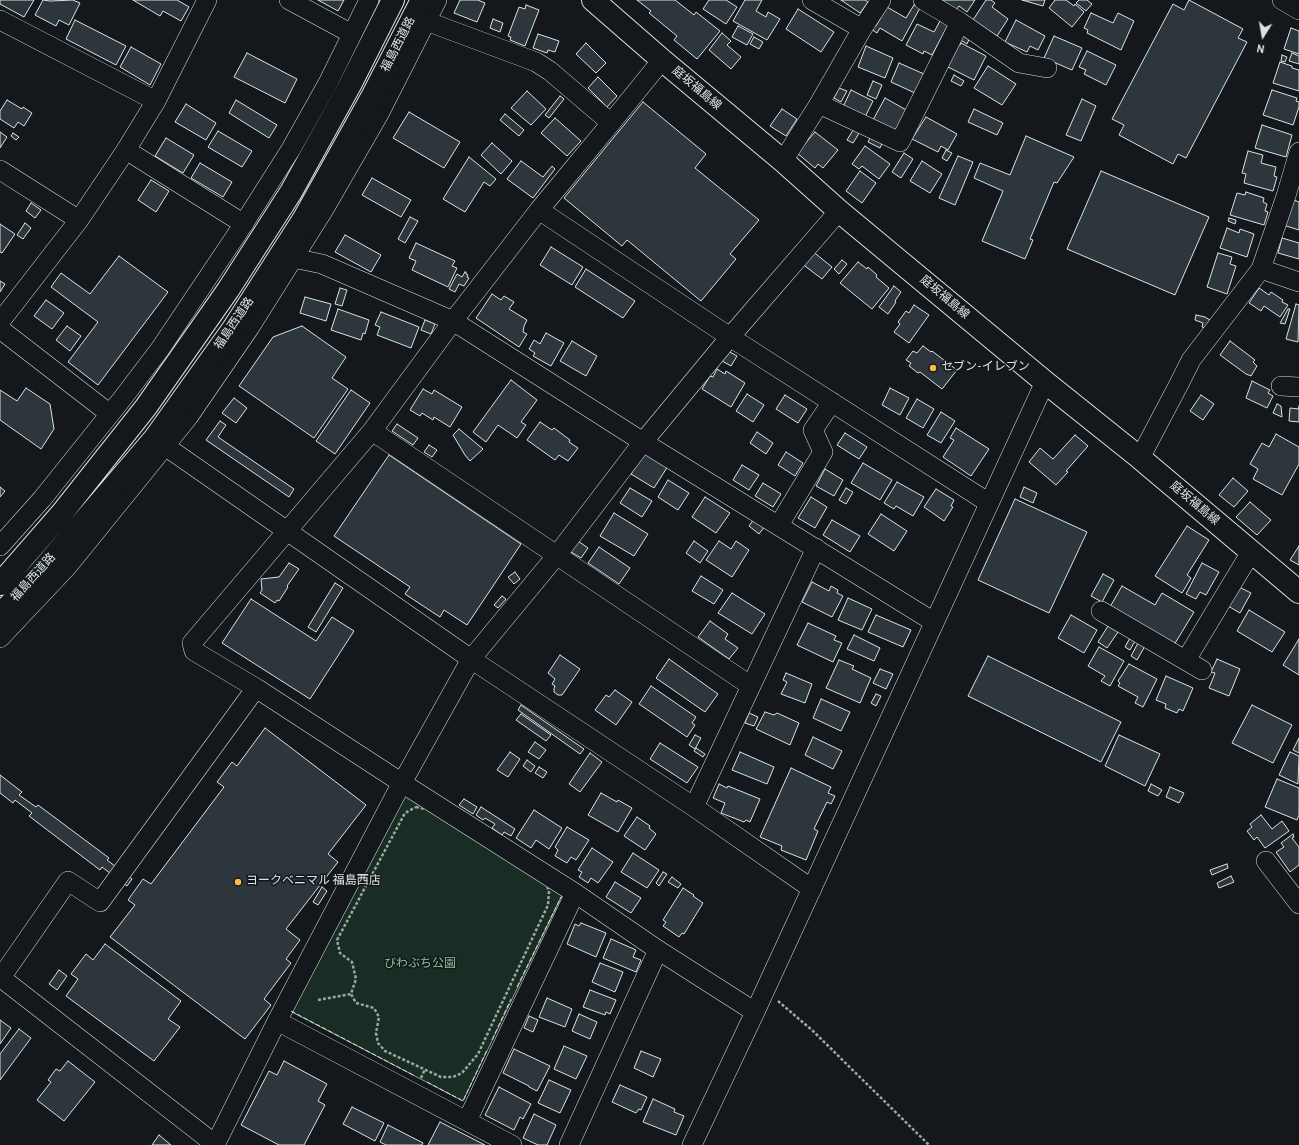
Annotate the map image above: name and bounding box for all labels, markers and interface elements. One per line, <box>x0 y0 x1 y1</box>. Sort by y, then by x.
street label: 福島西道路 <box>379 15 419 75</box>
north arrow <box>1243 16 1283 56</box>
text: N <box>1255 40 1266 55</box>
street label: 庭坂福島線 <box>668 64 724 114</box>
street label: 庭坂福島線 <box>916 273 972 323</box>
street label: 福島西道路 <box>212 295 258 353</box>
place label: セブン-イレブン <box>941 361 1030 375</box>
marker: セブン-イレブン <box>928 363 938 373</box>
street label: 庭坂福島線 <box>1166 479 1222 529</box>
street label: 福島西道路 <box>9 551 59 605</box>
place label: ヨークベニマル 福島西店 <box>246 875 381 889</box>
marker: ヨークベニマル 福島西店 <box>233 877 243 887</box>
park label: びわぶち公園 <box>384 958 456 972</box>

